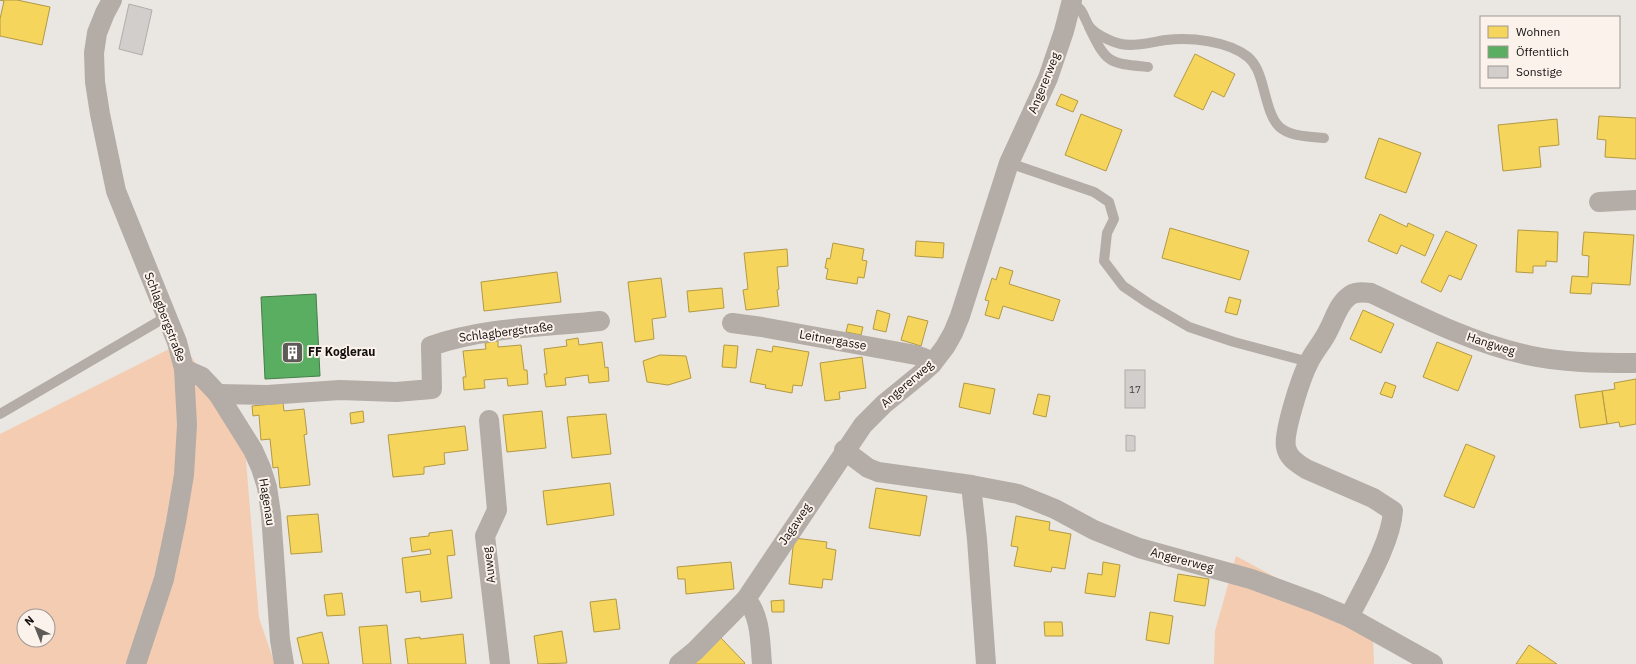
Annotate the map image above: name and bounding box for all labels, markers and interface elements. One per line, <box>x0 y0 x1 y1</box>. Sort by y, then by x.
legend <box>1480 16 1620 88</box>
text: Wohnen <box>1516 24 1560 39</box>
text: Öffentlich <box>1516 44 1569 59</box>
street label: Angererweg <box>1024 49 1063 116</box>
text: Sonstige <box>1516 64 1563 79</box>
street label: Schlagbergstraße <box>141 270 190 364</box>
street label: Schlagbergstraße <box>458 318 554 345</box>
street label: Leitnergasse <box>798 326 868 353</box>
street label: Hangweg <box>1465 329 1518 359</box>
building icon: FF Koglerau <box>279 339 305 365</box>
place label: FF Koglerau <box>308 344 375 359</box>
street label: Angererweg <box>877 356 937 411</box>
house number: 17 <box>1129 383 1141 396</box>
street label: Hagenau <box>256 477 279 527</box>
street label: Jagaweg <box>775 499 814 548</box>
street label: Angererweg <box>1149 544 1216 575</box>
street label: Auweg <box>479 545 498 584</box>
north arrow <box>16 608 56 648</box>
text: N <box>21 613 37 629</box>

